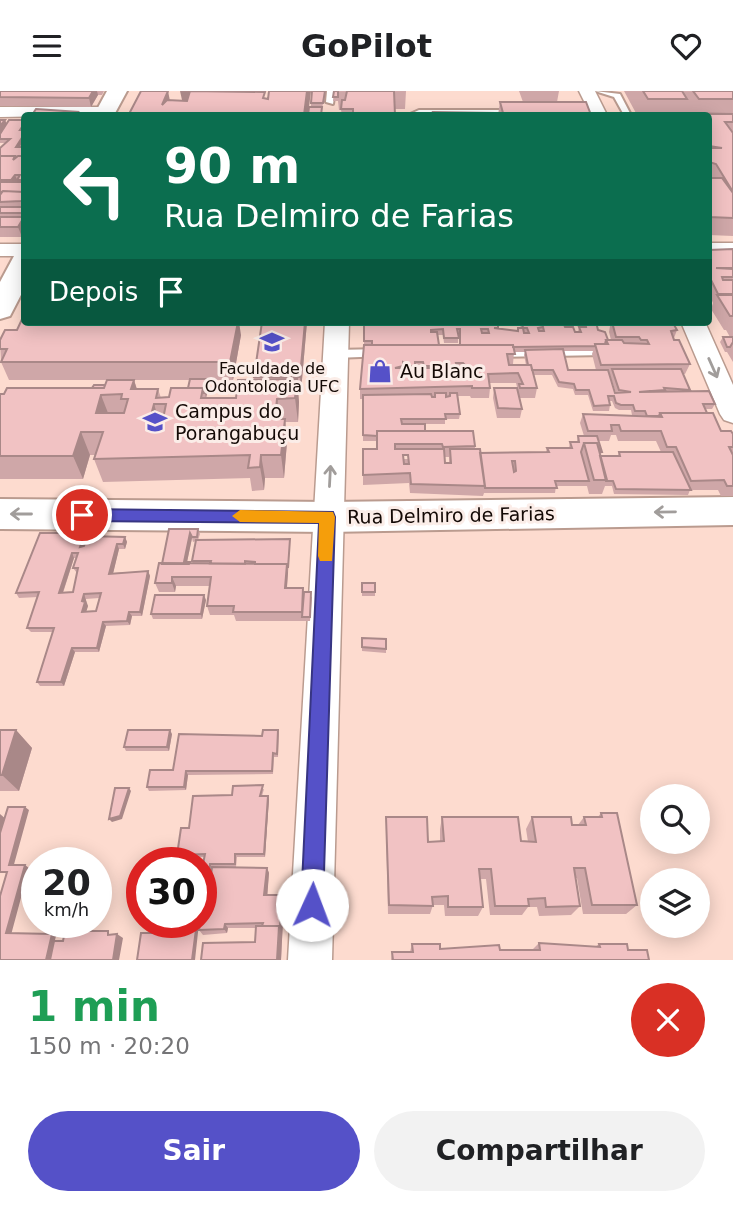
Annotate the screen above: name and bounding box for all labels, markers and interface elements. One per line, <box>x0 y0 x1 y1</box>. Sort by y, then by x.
icon: menu <box>28 27 66 65</box>
text: GoPilot <box>301 27 432 65</box>
icon: heart <box>667 27 705 65</box>
text: 90 m <box>164 138 300 195</box>
icon: left <box>49 140 140 231</box>
text: Rua Delmiro de Farias <box>164 197 514 235</box>
icon: arrive <box>152 273 190 311</box>
text: Depois <box>49 277 138 307</box>
school or university icon: Faculdade de Odontologia UFC <box>258 328 286 356</box>
shop icon: Au Blanc <box>366 357 394 385</box>
one-way arrow <box>707 357 720 378</box>
place label: Faculdade de Odontologia UFC <box>205 359 339 396</box>
place label: Au Blanc <box>400 360 484 382</box>
place label: Campus do Porangabuçu <box>175 400 299 444</box>
school or university icon: Campus do Porangabuçu <box>141 408 169 436</box>
one-way arrow <box>323 464 336 487</box>
pin <box>52 485 112 545</box>
icon: arrive <box>63 496 101 534</box>
street label: Rua Delmiro de Farias <box>347 502 555 528</box>
one-way arrow <box>654 505 677 519</box>
one-way arrow <box>10 507 33 521</box>
map controls <box>640 784 710 938</box>
button: search <box>640 784 710 854</box>
speed limit sign: 30 <box>126 847 217 938</box>
text: 20 <box>42 863 91 903</box>
position arrow <box>275 868 349 942</box>
button: layers <box>640 868 710 938</box>
text: km/h <box>44 899 89 920</box>
text: 1 min <box>28 982 160 1031</box>
button: close <box>631 983 705 1057</box>
text: 150 m · 20:20 <box>28 1033 190 1059</box>
button: Sair <box>28 1111 360 1191</box>
button: Compartilhar <box>374 1111 705 1191</box>

